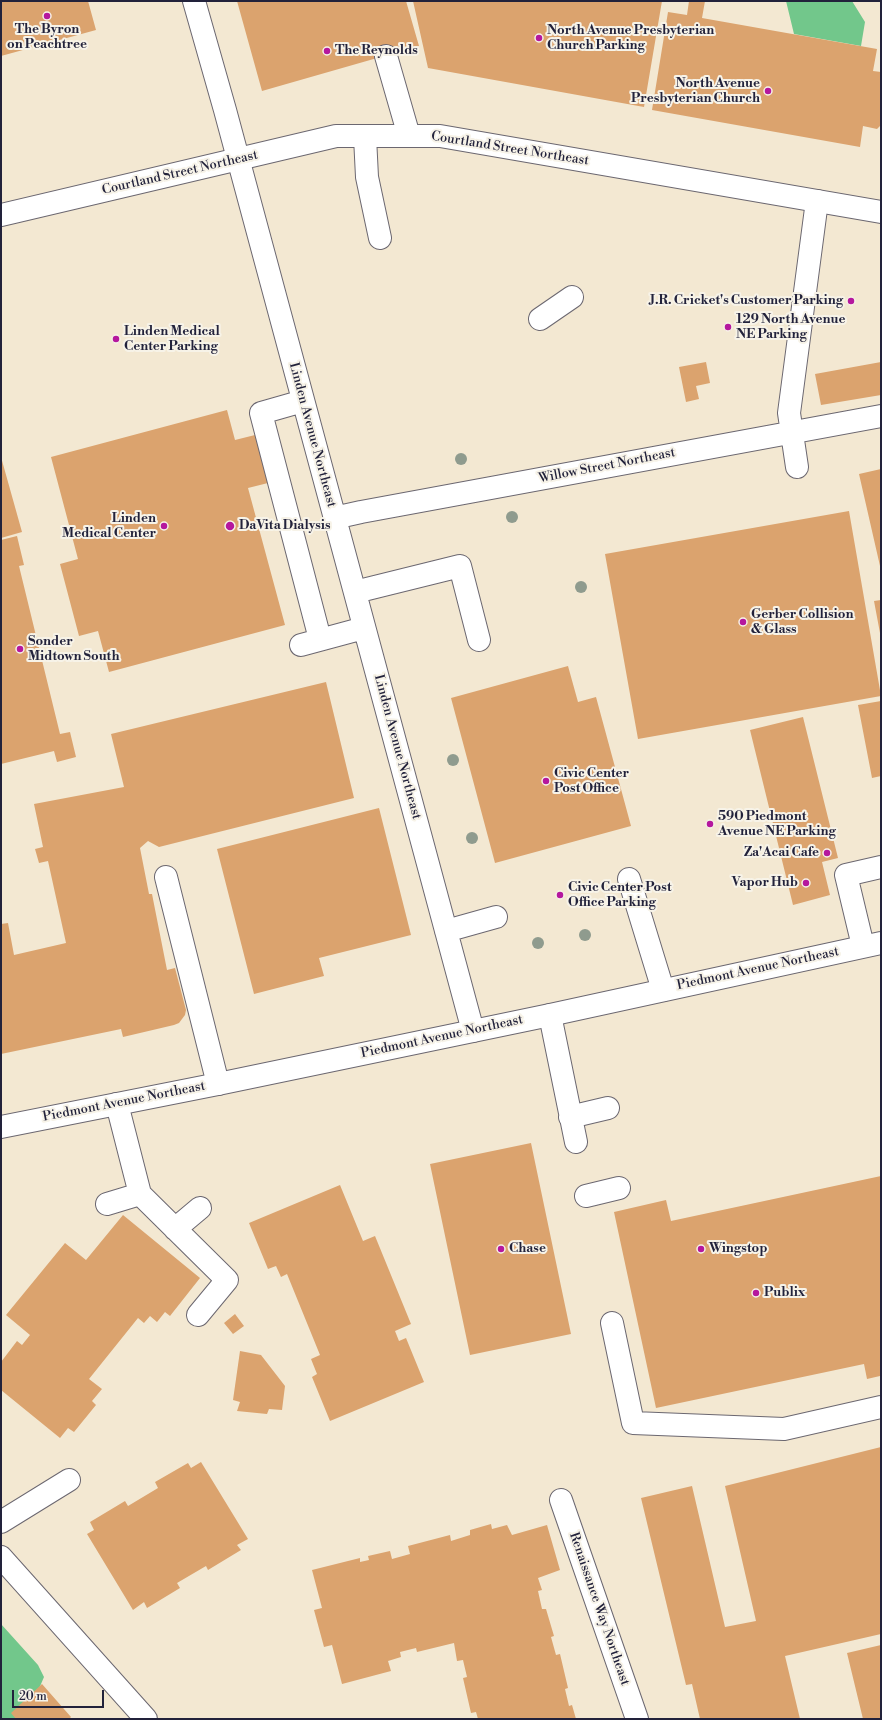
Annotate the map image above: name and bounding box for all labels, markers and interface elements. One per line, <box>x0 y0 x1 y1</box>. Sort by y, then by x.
marker: The Byron on Peachtree <box>42 11 52 21</box>
place label: The Byron on Peachtree <box>7 22 87 53</box>
place label: North Avenue Presbyterian Church Parking <box>547 23 714 54</box>
marker: North Avenue Presbyterian Church Parking <box>534 33 544 43</box>
place label: The Reynolds <box>335 43 418 59</box>
marker: The Reynolds <box>322 46 332 56</box>
place label: North Avenue Presbyterian Church <box>631 76 760 107</box>
marker: North Avenue Presbyterian Church <box>763 86 773 96</box>
street label: Courtland Street Northeast <box>430 129 590 169</box>
street label: Courtland Street Northeast <box>101 147 259 199</box>
place label: J.R. Cricket's Customer Parking <box>650 293 843 309</box>
marker: J.R. Cricket's Customer Parking <box>846 296 856 306</box>
place label: 129 North Avenue NE Parking <box>736 312 845 343</box>
marker: 129 North Avenue NE Parking <box>723 322 733 332</box>
place label: Linden Medical Center Parking <box>124 324 220 355</box>
marker: Linden Medical Center Parking <box>111 334 121 344</box>
street label: Linden Avenue Northeast <box>285 361 339 509</box>
street label: Willow Street Northeast <box>537 445 677 487</box>
place label: Linden Medical Center <box>62 511 156 542</box>
place label: DaVita Dialysis <box>239 518 331 534</box>
marker: DaVita Dialysis <box>224 520 236 532</box>
marker: Linden Medical Center <box>159 521 169 531</box>
place label: Gerber Collision & Glass <box>751 607 853 638</box>
marker: Gerber Collision & Glass <box>738 617 748 627</box>
place label: Sonder Midtown South <box>28 634 120 665</box>
marker: Sonder Midtown South <box>15 644 25 654</box>
street label: Linden Avenue Northeast <box>370 673 424 821</box>
place label: Civic Center Post Office <box>554 766 629 797</box>
marker: Civic Center Post Office <box>541 776 551 786</box>
place label: 590 Piedmont Avenue NE Parking <box>718 809 836 840</box>
marker: 590 Piedmont Avenue NE Parking <box>705 819 715 829</box>
place label: Za'Acai Cafe <box>744 845 819 861</box>
marker: Za'Acai Cafe <box>822 848 832 858</box>
place label: Vapor Hub <box>732 875 798 891</box>
marker: Vapor Hub <box>801 878 811 888</box>
place label: Civic Center Post Office Parking <box>568 880 672 911</box>
marker: Civic Center Post Office Parking <box>555 890 565 900</box>
street label: Piedmont Avenue Northeast <box>676 944 840 994</box>
street label: Piedmont Avenue Northeast <box>360 1012 524 1062</box>
street label: Piedmont Avenue Northeast <box>41 1079 207 1125</box>
place label: Chase <box>509 1241 546 1257</box>
place label: Wingstop <box>709 1241 767 1257</box>
marker: Chase <box>496 1244 506 1254</box>
marker: Wingstop <box>696 1244 706 1254</box>
place label: Publix <box>764 1285 805 1301</box>
marker: Publix <box>751 1288 761 1298</box>
street label: Renaissance Way Northeast <box>565 1530 633 1688</box>
scale bar <box>14 1682 106 1708</box>
text: 20 m <box>19 1689 47 1704</box>

